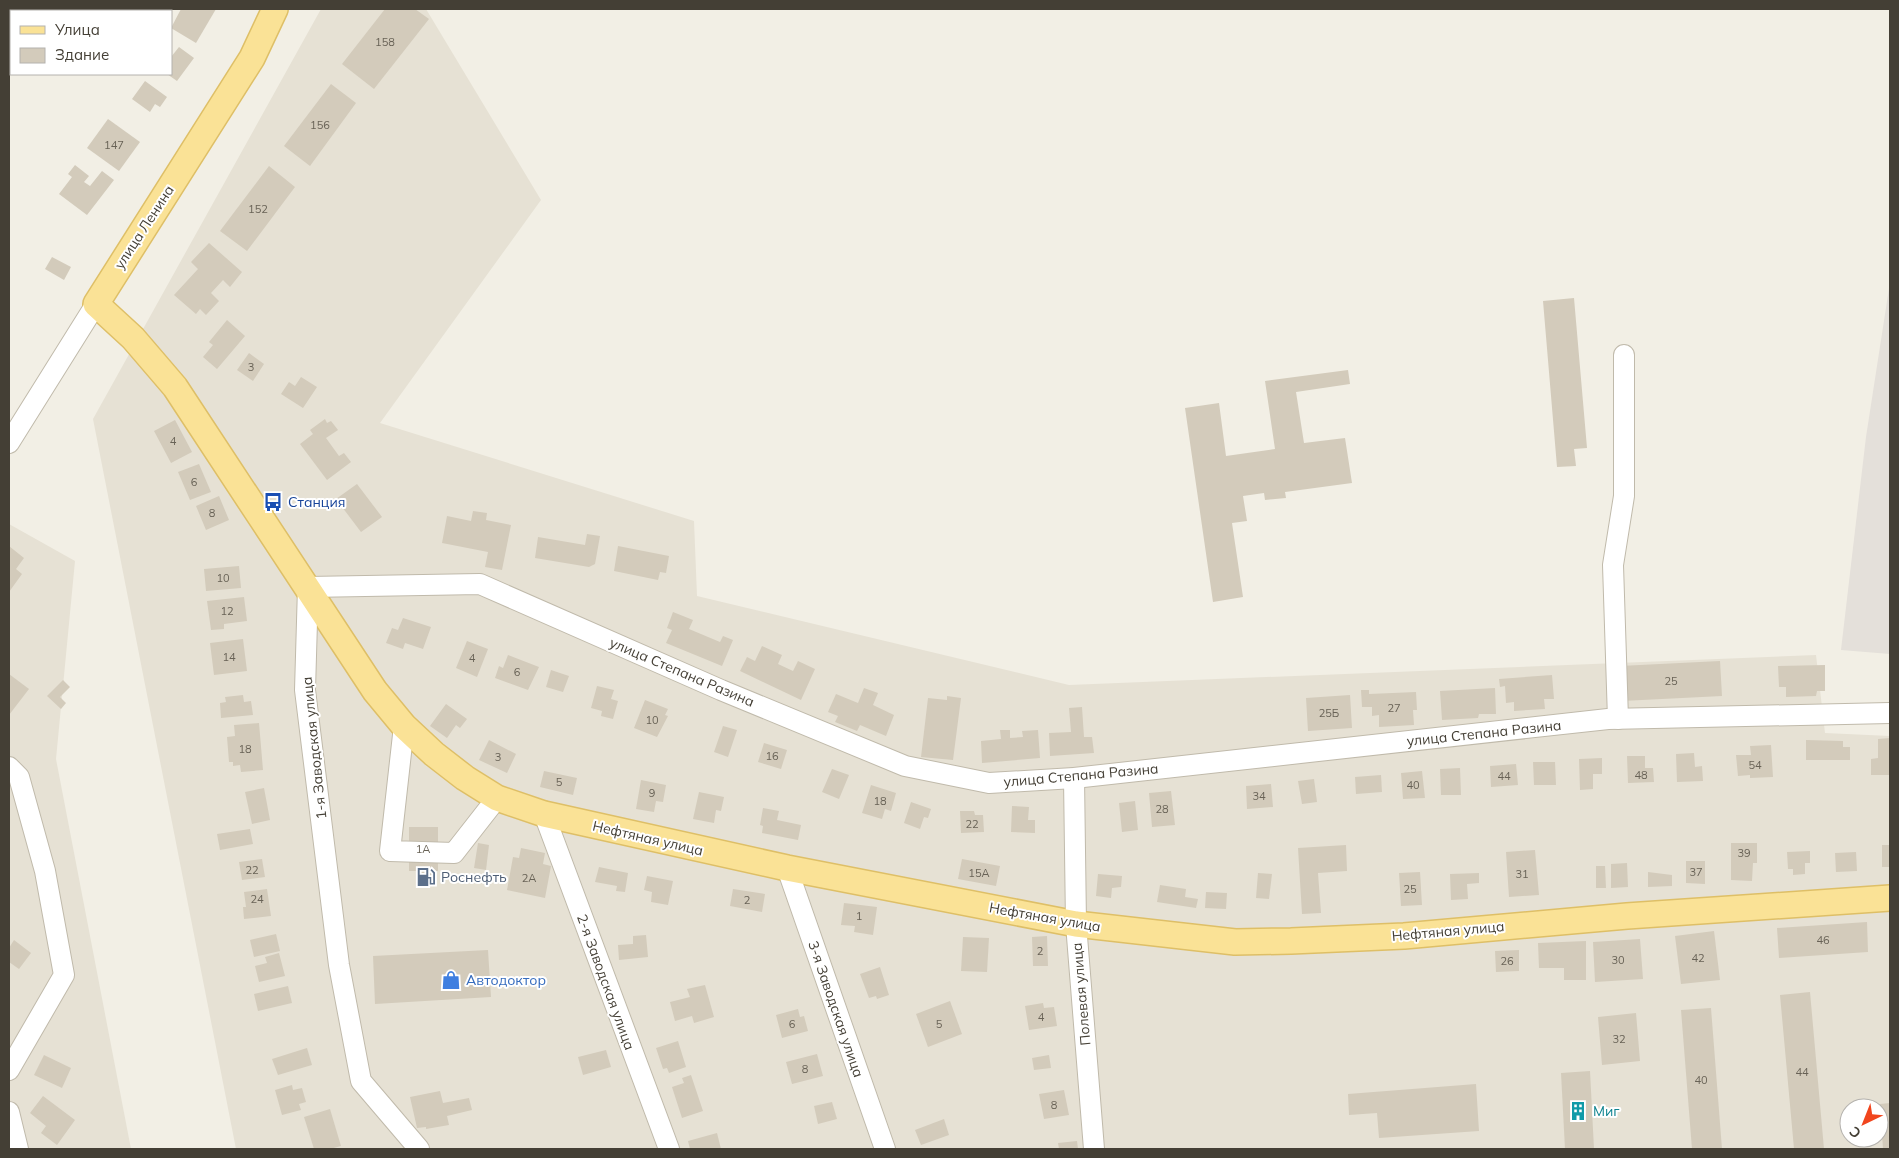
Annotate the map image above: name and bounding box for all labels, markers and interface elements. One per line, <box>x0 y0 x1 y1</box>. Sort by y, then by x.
legend <box>10 10 172 75</box>
text: Улица <box>54 20 100 39</box>
house number: 158 <box>375 35 395 49</box>
text: Здание <box>55 45 109 64</box>
house number: 156 <box>310 118 330 132</box>
house number: 147 <box>104 138 124 152</box>
street label: улица Ленина <box>110 182 178 272</box>
house number: 152 <box>248 202 268 216</box>
house number: 3 <box>248 360 254 374</box>
house number: 4 <box>170 434 177 448</box>
house number: 6 <box>191 475 198 489</box>
bus stop icon: Станция <box>262 491 284 513</box>
place label: Станция <box>288 493 345 511</box>
house number: 8 <box>209 506 216 520</box>
house number: 10 <box>216 571 230 585</box>
house number: 12 <box>220 604 234 618</box>
street label: улица Степана Разина <box>607 633 757 711</box>
house number: 14 <box>222 650 236 664</box>
house number: 4 <box>469 651 476 665</box>
house number: 6 <box>514 665 521 679</box>
house number: 25 <box>1664 674 1678 688</box>
street label: 1-я Заводская улица <box>298 676 330 820</box>
house number: 27 <box>1387 701 1401 715</box>
house number: 25Б <box>1319 706 1339 720</box>
house number: 10 <box>645 713 659 727</box>
street label: улица Степана Разина <box>1406 716 1562 750</box>
house number: 18 <box>238 742 252 756</box>
house number: 16 <box>765 749 779 763</box>
house number: 3 <box>495 750 501 764</box>
house number: 54 <box>1748 758 1762 772</box>
street label: улица Степана Разина <box>1003 759 1159 791</box>
house number: 48 <box>1634 768 1648 782</box>
house number: 44 <box>1497 769 1511 783</box>
house number: 5 <box>556 775 563 789</box>
house number: 40 <box>1406 778 1420 792</box>
house number: 9 <box>649 786 655 800</box>
house number: 34 <box>1252 789 1266 803</box>
house number: 18 <box>873 794 887 808</box>
house number: 28 <box>1155 802 1169 816</box>
street label: Нефтяная улица <box>591 817 705 859</box>
house number: 22 <box>965 817 979 831</box>
house number: 1А <box>416 842 430 856</box>
house number: 39 <box>1737 846 1751 860</box>
house number: 22 <box>245 863 259 877</box>
house number: 37 <box>1689 865 1703 879</box>
fuel station icon: Роснефть <box>415 866 437 888</box>
house number: 15А <box>968 866 990 880</box>
house number: 31 <box>1515 867 1529 881</box>
place label: Роснефть <box>441 868 507 886</box>
house number: 2А <box>522 871 536 885</box>
house number: 25 <box>1403 882 1417 896</box>
house number: 24 <box>250 892 264 906</box>
house number: 2 <box>744 893 751 907</box>
street label: Нефтяная улица <box>988 898 1102 936</box>
house number: 1 <box>856 909 862 923</box>
street label: 2-я Заводская улица <box>573 912 639 1052</box>
street label: Нефтяная улица <box>1391 917 1505 945</box>
house number: 46 <box>1816 933 1830 947</box>
street label: 3-я Заводская улица <box>804 938 868 1080</box>
street label: Полевая улица <box>1068 942 1094 1046</box>
house number: 2 <box>1037 944 1044 958</box>
house number: 42 <box>1691 951 1705 965</box>
house number: 30 <box>1611 953 1625 967</box>
house number: 26 <box>1500 954 1514 968</box>
shop icon: Автодоктор <box>440 969 462 991</box>
place label: Автодоктор <box>466 971 546 989</box>
house number: 4 <box>1038 1010 1045 1024</box>
house number: 6 <box>789 1017 796 1031</box>
house number: 5 <box>936 1017 943 1031</box>
house number: 32 <box>1612 1032 1626 1046</box>
house number: 8 <box>802 1062 809 1076</box>
house number: 44 <box>1795 1065 1809 1079</box>
house number: 40 <box>1694 1073 1708 1087</box>
house number: 8 <box>1051 1098 1058 1112</box>
north arrow <box>1839 1098 1889 1148</box>
building icon: Миг <box>1567 1100 1589 1122</box>
place label: Миг <box>1593 1102 1620 1120</box>
text: С <box>1845 1123 1865 1142</box>

